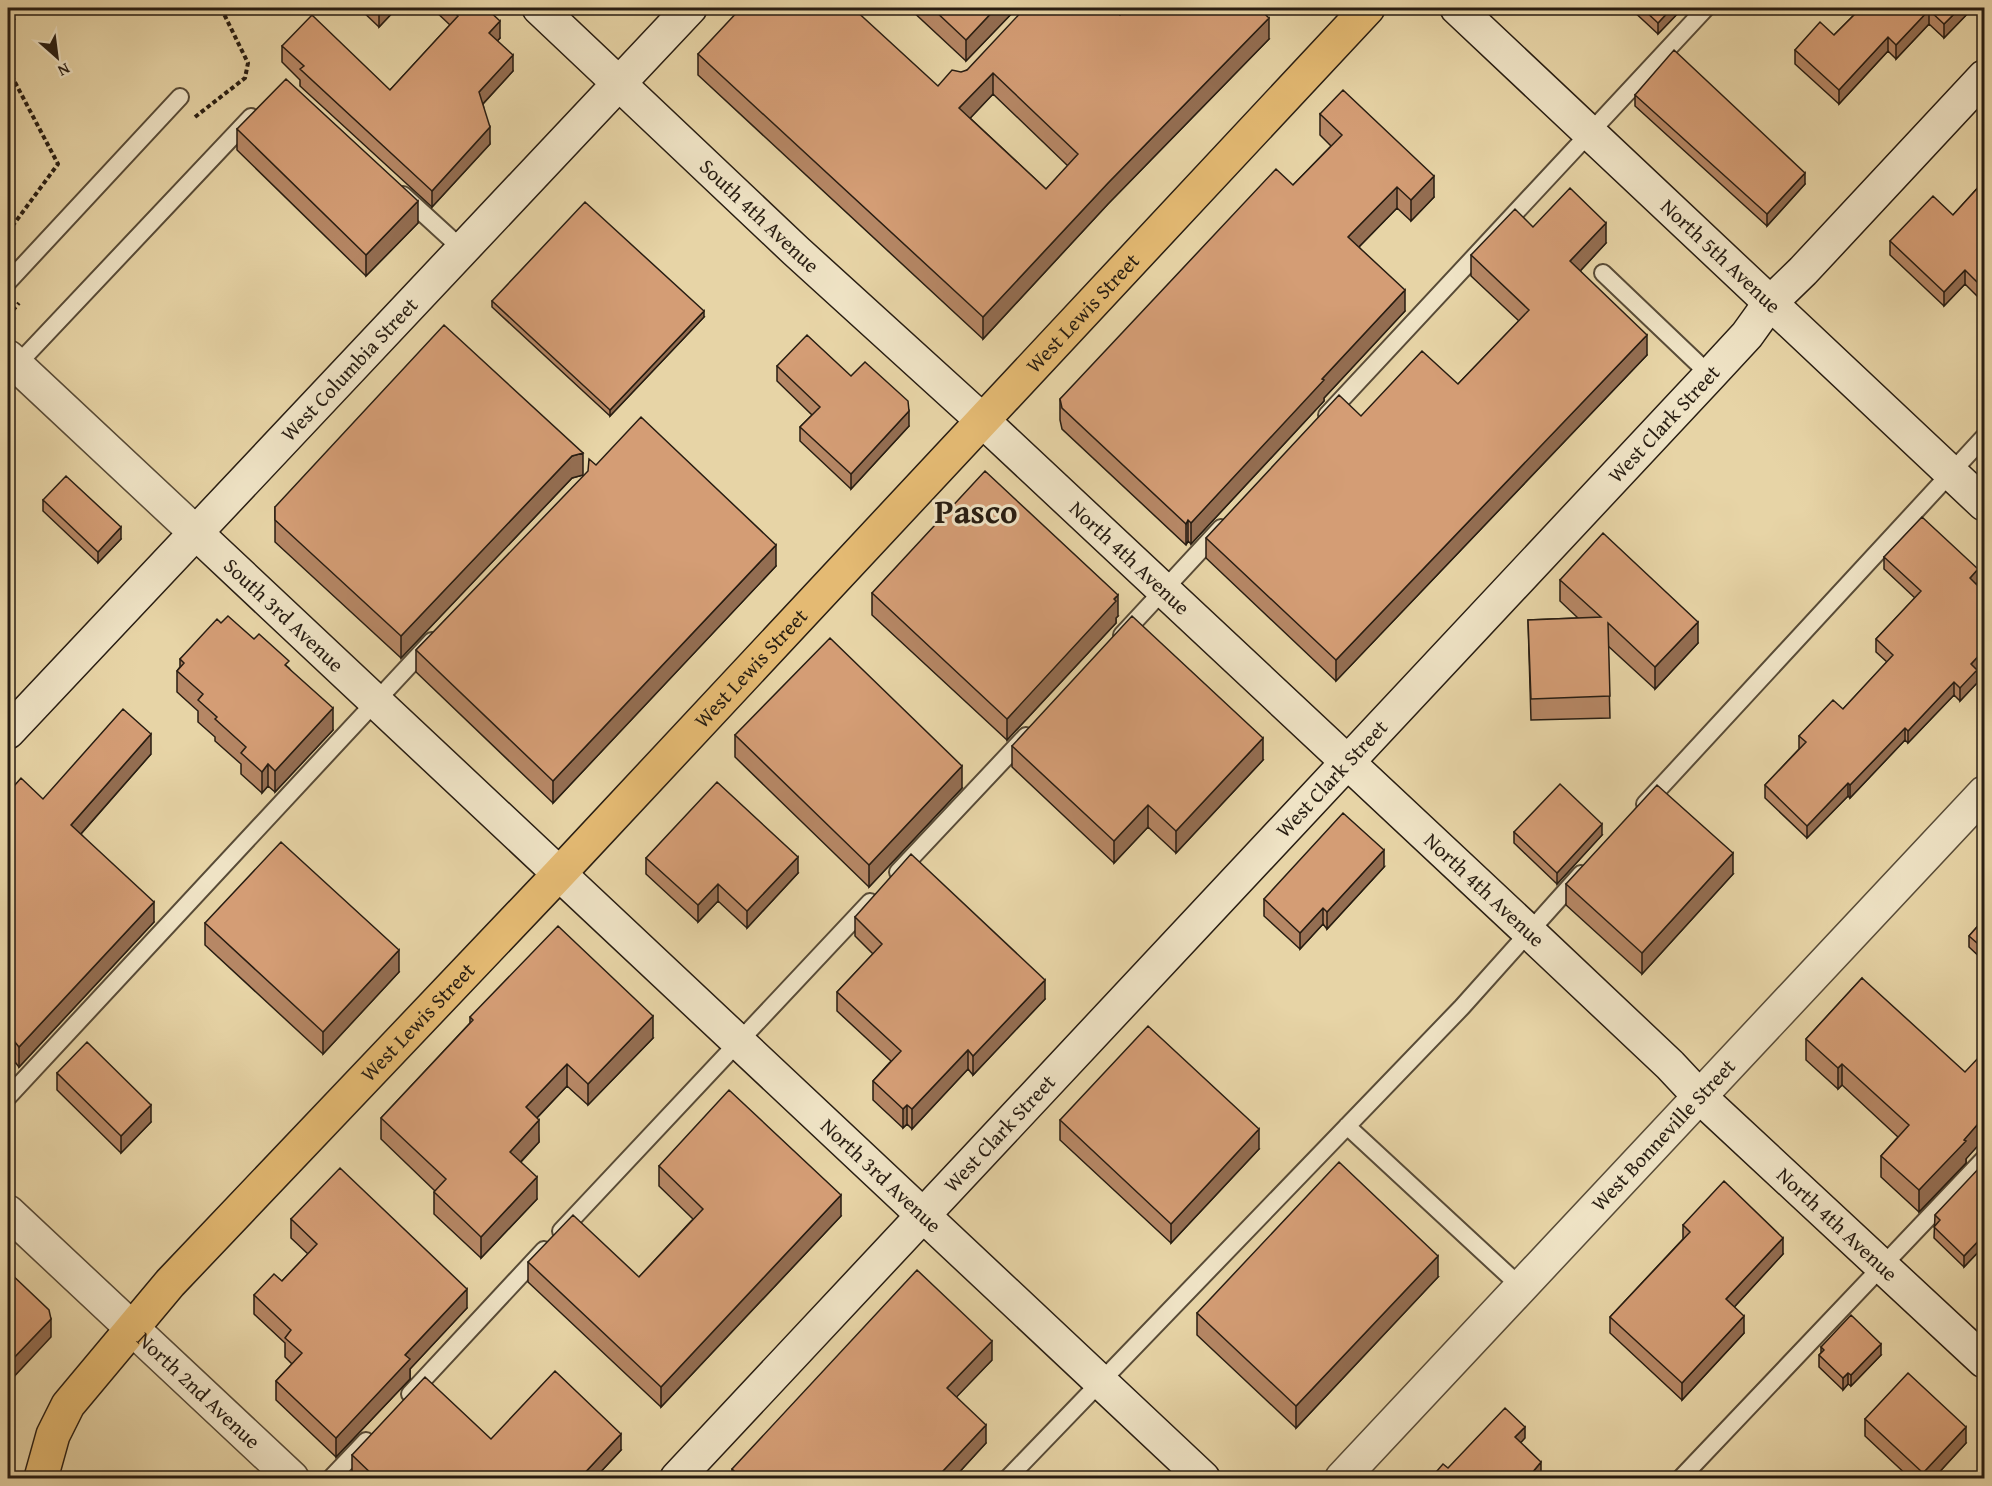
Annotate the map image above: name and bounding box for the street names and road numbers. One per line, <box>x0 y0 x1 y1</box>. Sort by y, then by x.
street label: South 4th Avenue <box>693 151 827 280</box>
street label: North 5th Avenue <box>1654 191 1788 320</box>
street label: West Lewis Street <box>1018 246 1147 380</box>
street label: West Columbia Street <box>273 290 425 448</box>
street label: West Clark Street <box>1601 357 1727 490</box>
street label: North 4th Avenue <box>1062 493 1197 622</box>
street label: South 3rd Avenue <box>217 550 351 679</box>
street label: West Lewis Street <box>687 601 815 735</box>
street label: West Clark Street <box>1268 712 1395 844</box>
street label: North 4th Avenue <box>1417 825 1552 954</box>
street label: West Lewis Street <box>353 955 482 1089</box>
street label: West Bonneville Street <box>1584 1051 1743 1218</box>
street label: West Clark Street <box>936 1067 1063 1199</box>
street label: North 3rd Avenue <box>814 1111 949 1240</box>
street label: North 4th Avenue <box>1770 1160 1905 1288</box>
street label: North 2nd Avenue <box>130 1324 268 1456</box>

